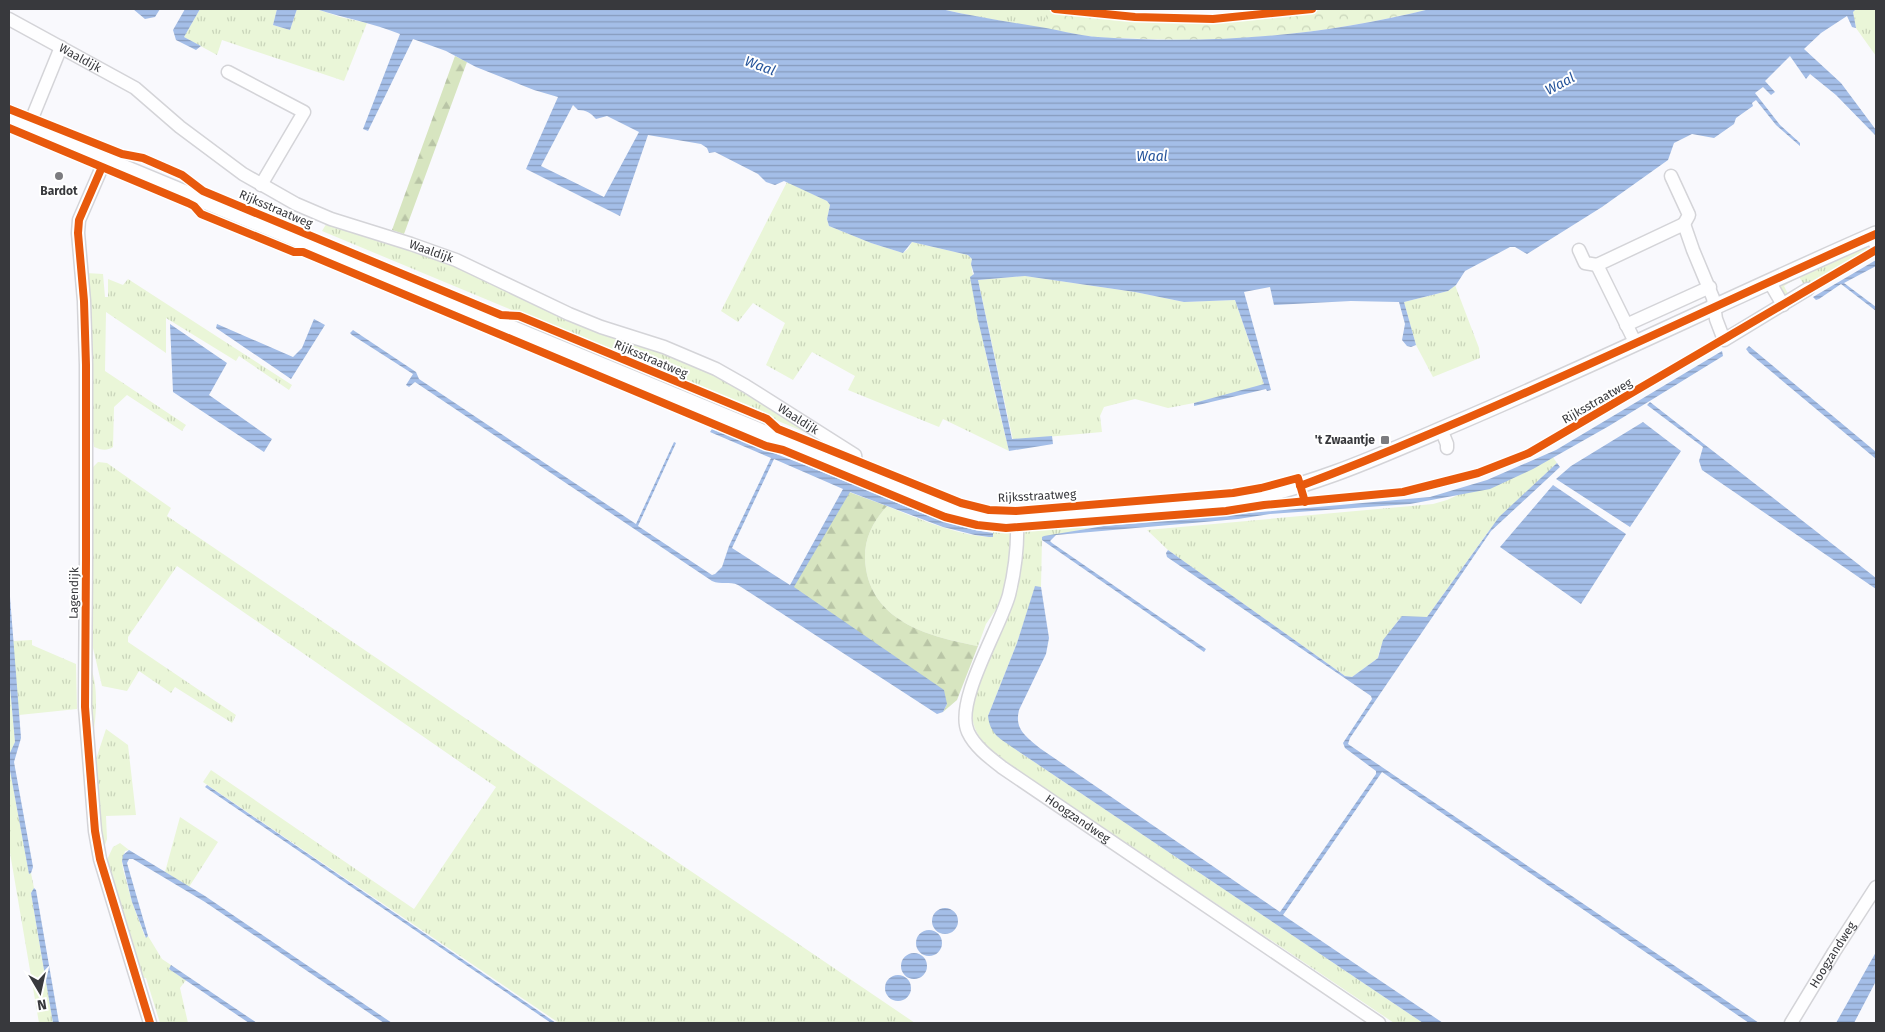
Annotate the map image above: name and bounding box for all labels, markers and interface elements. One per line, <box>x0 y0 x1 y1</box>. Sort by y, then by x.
street label: Waaldijk <box>56 41 104 76</box>
water label: Waal <box>742 53 778 79</box>
water label: Waal <box>1542 69 1578 99</box>
water label: Waal <box>1136 148 1168 165</box>
marker: Bardot <box>53 170 65 182</box>
place label: Bardot <box>40 184 78 198</box>
street label: Rijksstraatweg <box>237 187 316 231</box>
street label: Waaldijk <box>407 237 456 266</box>
street label: Rijksstraatweg <box>612 337 691 381</box>
street label: Rijksstraatweg <box>1560 375 1635 427</box>
street label: Waaldijk <box>775 401 822 438</box>
place label: 't Zwaantje <box>1315 433 1375 447</box>
marker: 't Zwaantje <box>1379 434 1391 446</box>
street label: Rijksstraatweg <box>997 487 1077 505</box>
street label: Lagendijk <box>67 566 81 619</box>
street label: Hoogzandweg <box>1042 792 1114 846</box>
street label: Hoogzandweg <box>1807 918 1859 991</box>
north arrow <box>15 967 65 1017</box>
text: N <box>36 995 48 1013</box>

